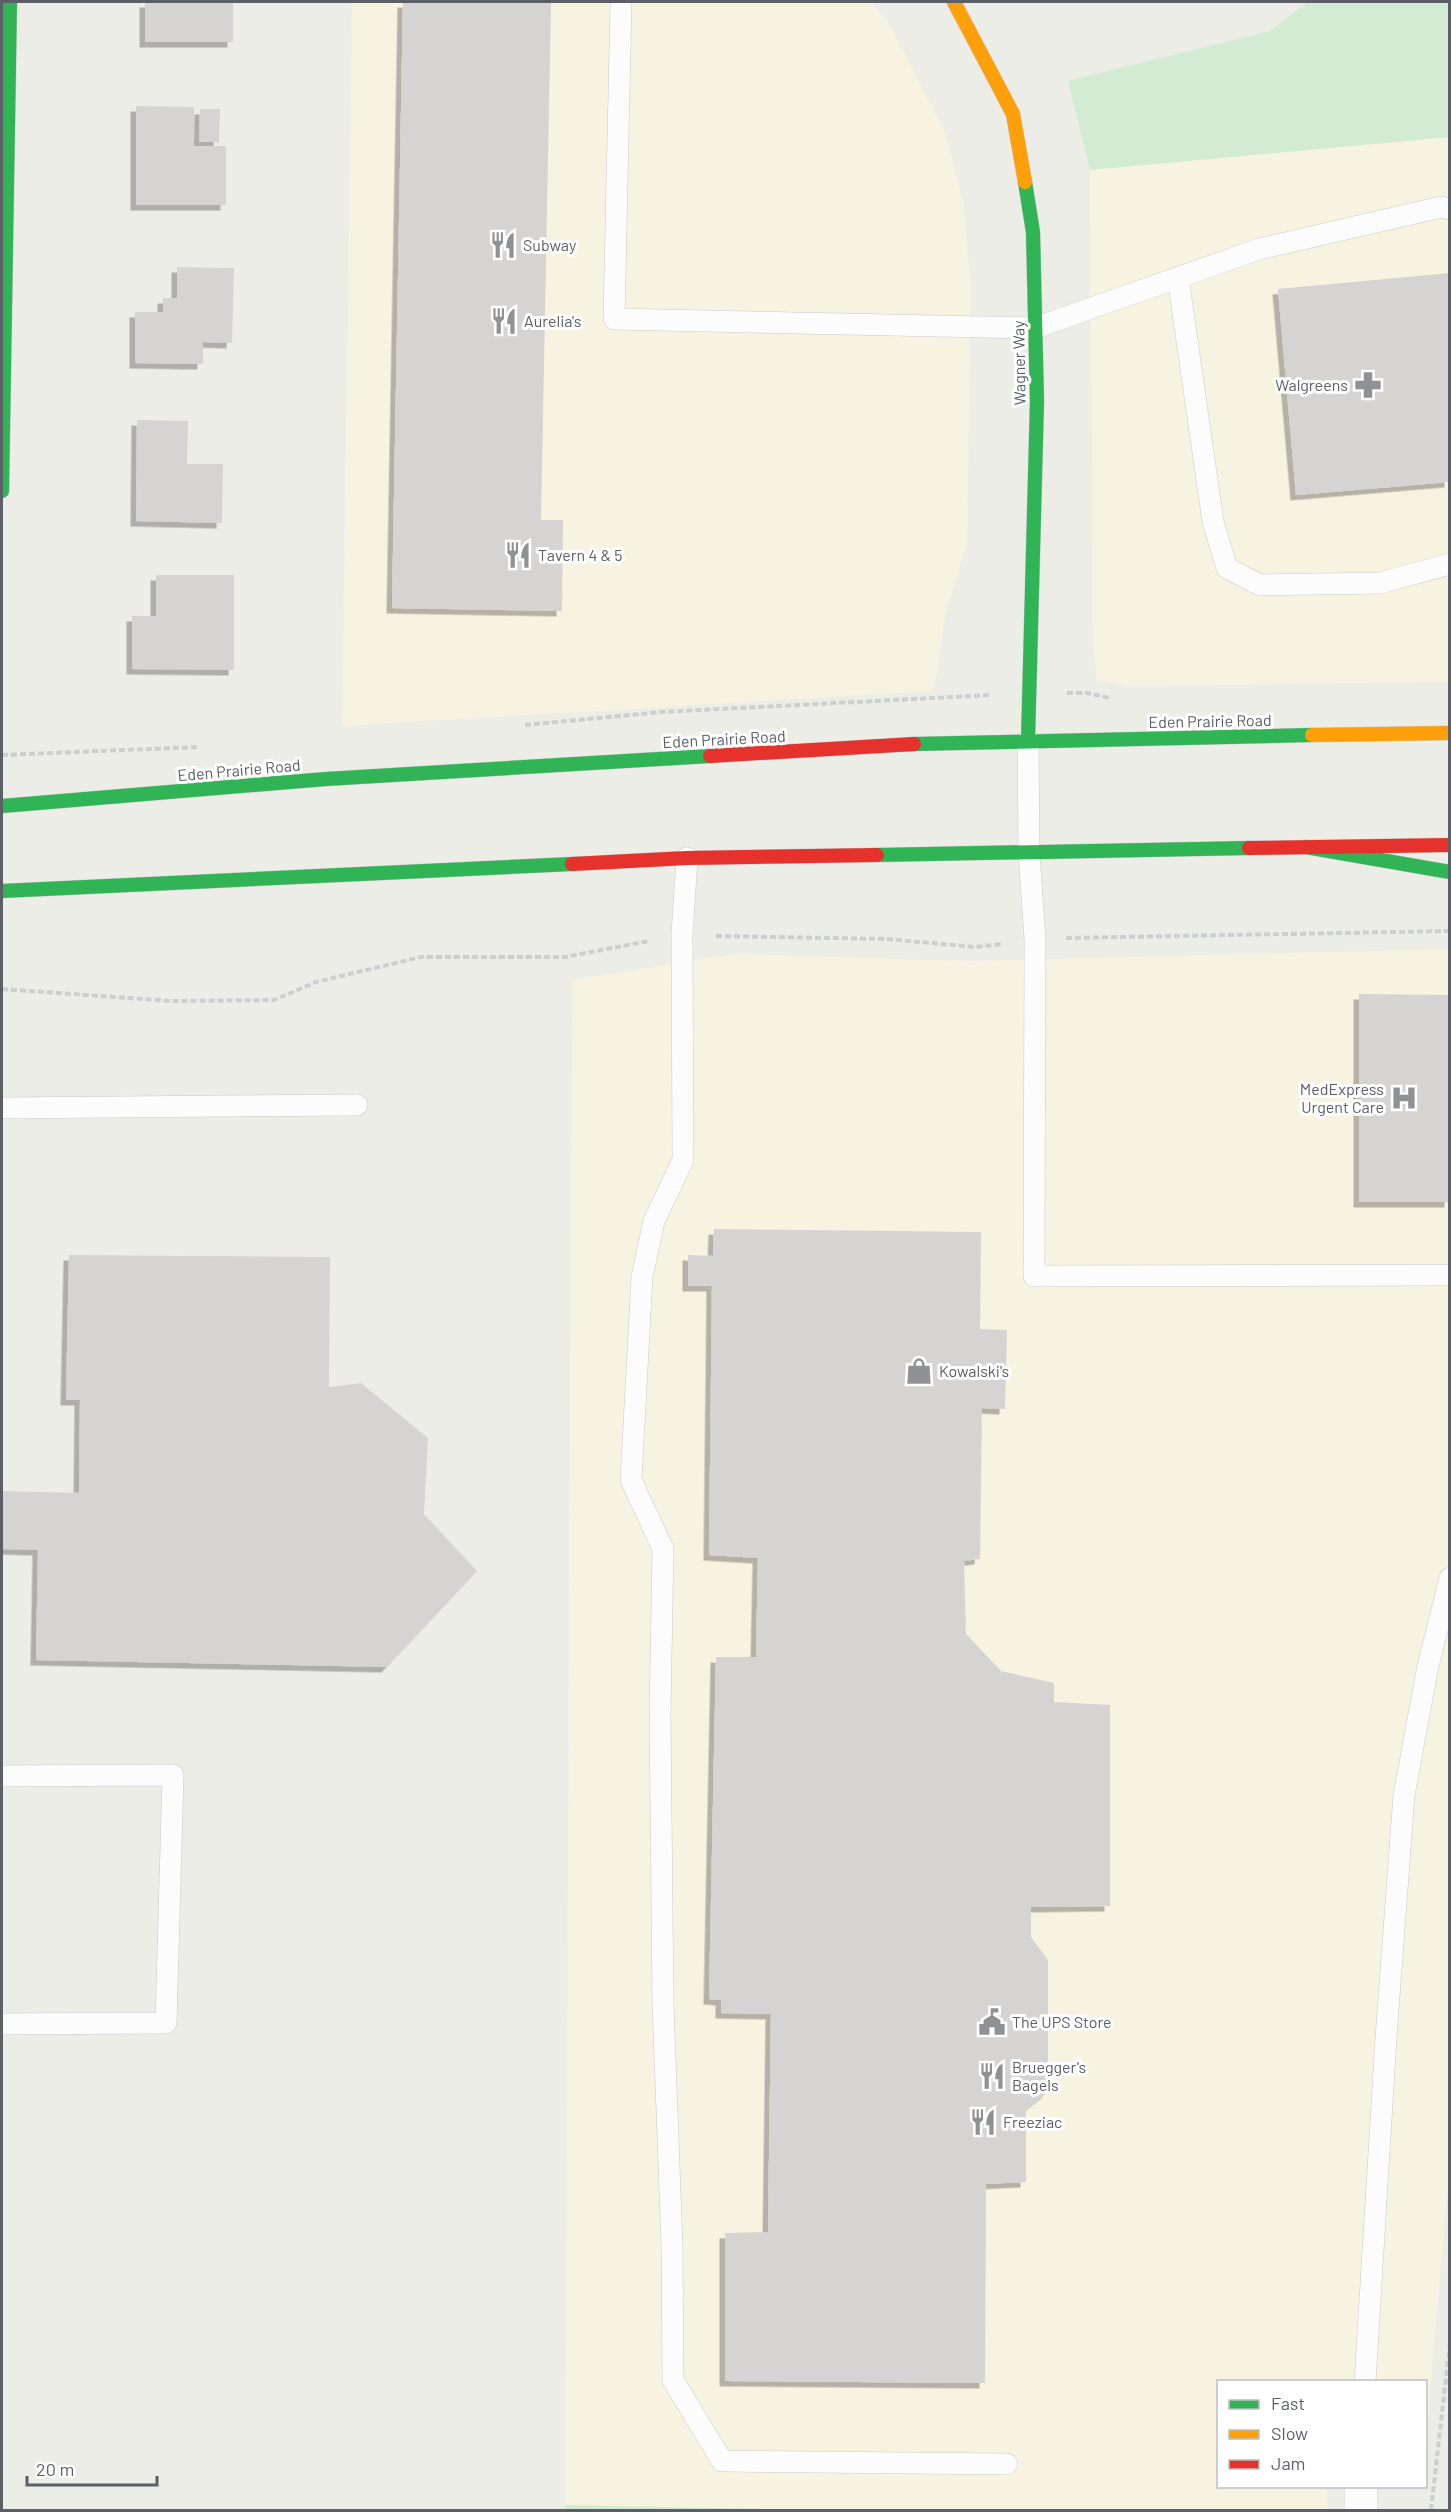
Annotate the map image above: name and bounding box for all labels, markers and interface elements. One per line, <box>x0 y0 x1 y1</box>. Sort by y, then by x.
restaurant icon: Subway <box>488 230 518 260</box>
place label: Subway <box>523 235 577 254</box>
restaurant icon: Aurelia's <box>489 306 519 336</box>
place label: Aurelia's <box>524 311 581 330</box>
street label: Wagner Way <box>1008 320 1029 406</box>
pharmacy icon: Walgreens <box>1353 370 1383 400</box>
place label: Walgreens <box>1275 375 1348 394</box>
restaurant icon: Tavern 4 & 5 <box>503 540 533 570</box>
place label: Tavern 4 & 5 <box>538 545 622 564</box>
street label: Eden Prairie Road <box>1148 710 1272 731</box>
street label: Eden Prairie Road <box>662 726 786 751</box>
street label: Eden Prairie Road <box>177 755 301 784</box>
place label: MedExpress Urgent Care <box>1300 1079 1384 1116</box>
hospital icon: MedExpress Urgent Care <box>1389 1083 1419 1113</box>
shop icon: Kowalski's <box>904 1356 934 1386</box>
place label: Kowalski's <box>939 1361 1009 1380</box>
public building icon: The UPS Store <box>977 2007 1007 2037</box>
place label: The UPS Store <box>1012 2012 1112 2031</box>
place label: Bruegger's Bagels <box>1012 2057 1086 2094</box>
restaurant icon: Bruegger's Bagels <box>977 2061 1007 2091</box>
restaurant icon: Freeziac <box>968 2107 998 2137</box>
place label: Freeziac <box>1003 2112 1062 2131</box>
legend <box>1217 2380 1427 2488</box>
text: Fast <box>1271 2392 1305 2414</box>
text: Slow <box>1271 2422 1308 2444</box>
scale bar <box>27 2449 158 2487</box>
text: Jam <box>1271 2452 1305 2474</box>
text: 20 m <box>36 2458 74 2480</box>

